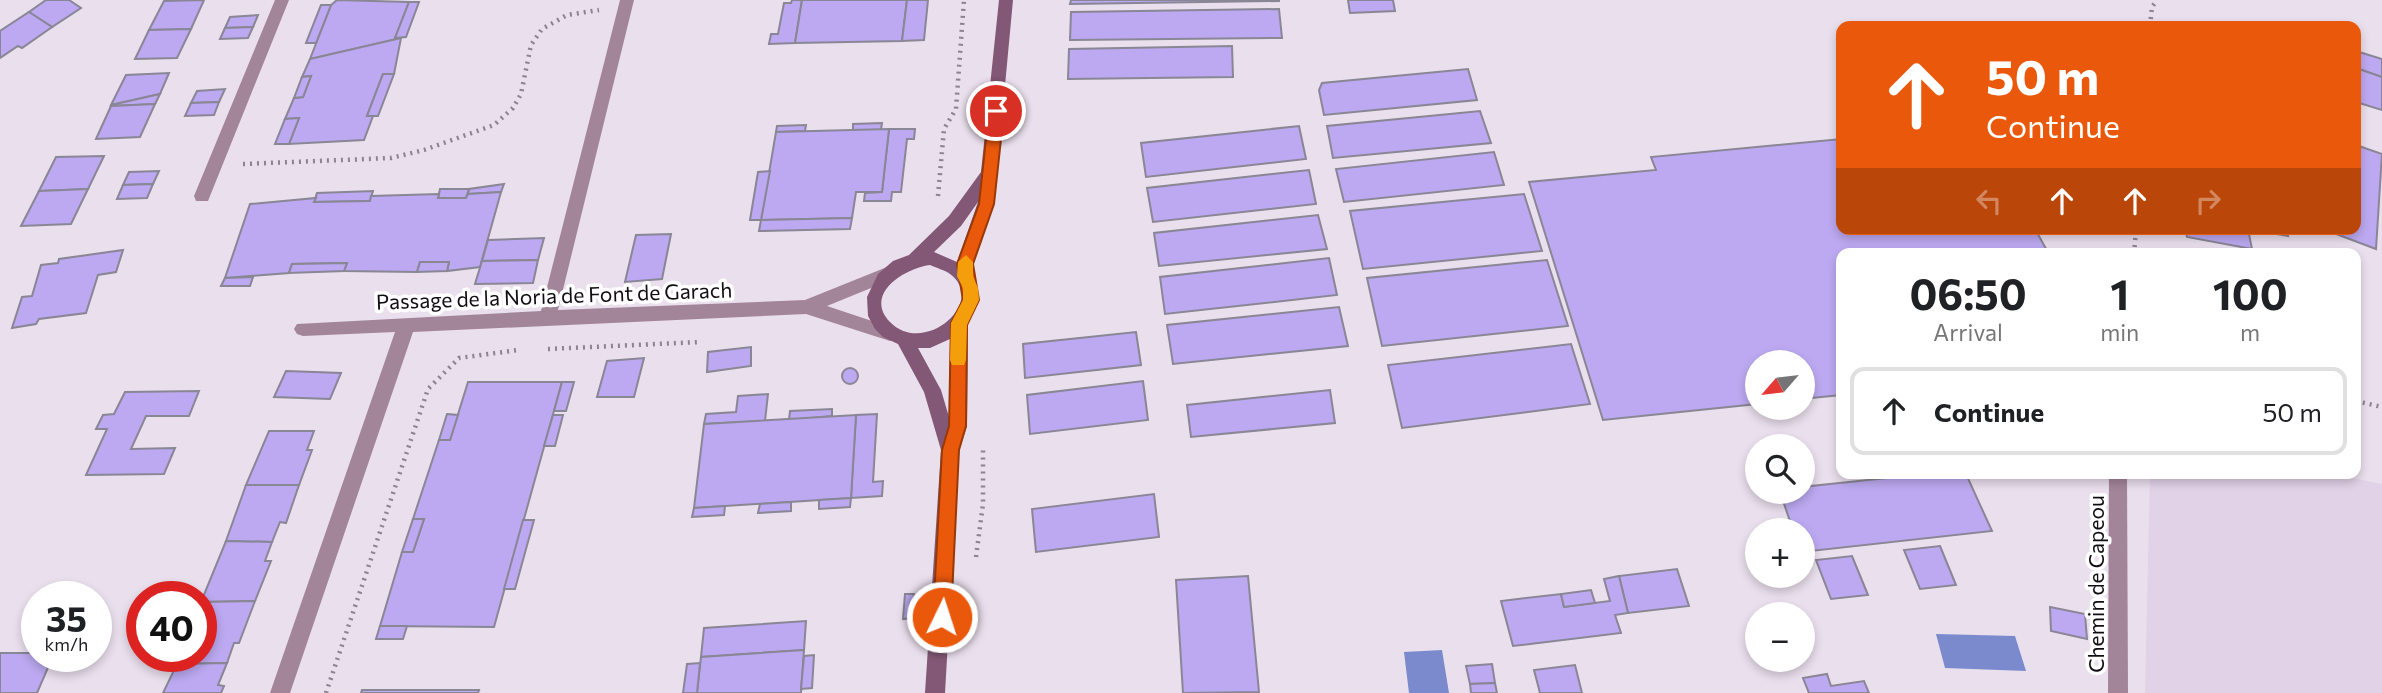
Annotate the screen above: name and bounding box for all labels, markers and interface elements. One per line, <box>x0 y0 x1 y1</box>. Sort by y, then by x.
text: 50 m <box>1986 45 2099 105</box>
icon: ahead <box>1871 49 1962 140</box>
pin <box>966 81 1026 141</box>
icon: arrive <box>977 92 1015 130</box>
text: Continue <box>1986 105 2120 145</box>
icon: left <box>1970 182 2008 220</box>
icon: ahead <box>2043 182 2081 220</box>
icon: ahead <box>2116 182 2154 220</box>
icon: right <box>2189 182 2227 220</box>
text: 06:50 <box>1909 267 2027 319</box>
text: 1 <box>2110 267 2129 319</box>
text: 100 <box>2213 267 2288 319</box>
street label: Passage de la Noria de Font de Garach <box>375 276 733 314</box>
text: Arrival <box>1933 318 2003 346</box>
text: min <box>2100 318 2139 346</box>
text: m <box>2240 318 2260 346</box>
north arrow <box>1745 350 1815 420</box>
map controls <box>1745 350 1815 672</box>
icon: ahead <box>1875 392 1913 430</box>
text: Continue <box>1934 396 2044 427</box>
text: 50 m <box>2262 396 2322 427</box>
button: search <box>1745 434 1815 504</box>
street label: Chemin de Capeou <box>2083 495 2108 673</box>
button: + <box>1745 518 1815 588</box>
position arrow <box>905 580 979 654</box>
speed limit sign: 40 <box>126 581 217 672</box>
text: 35 <box>46 596 87 639</box>
button: − <box>1745 602 1815 672</box>
text: km/h <box>45 633 88 655</box>

